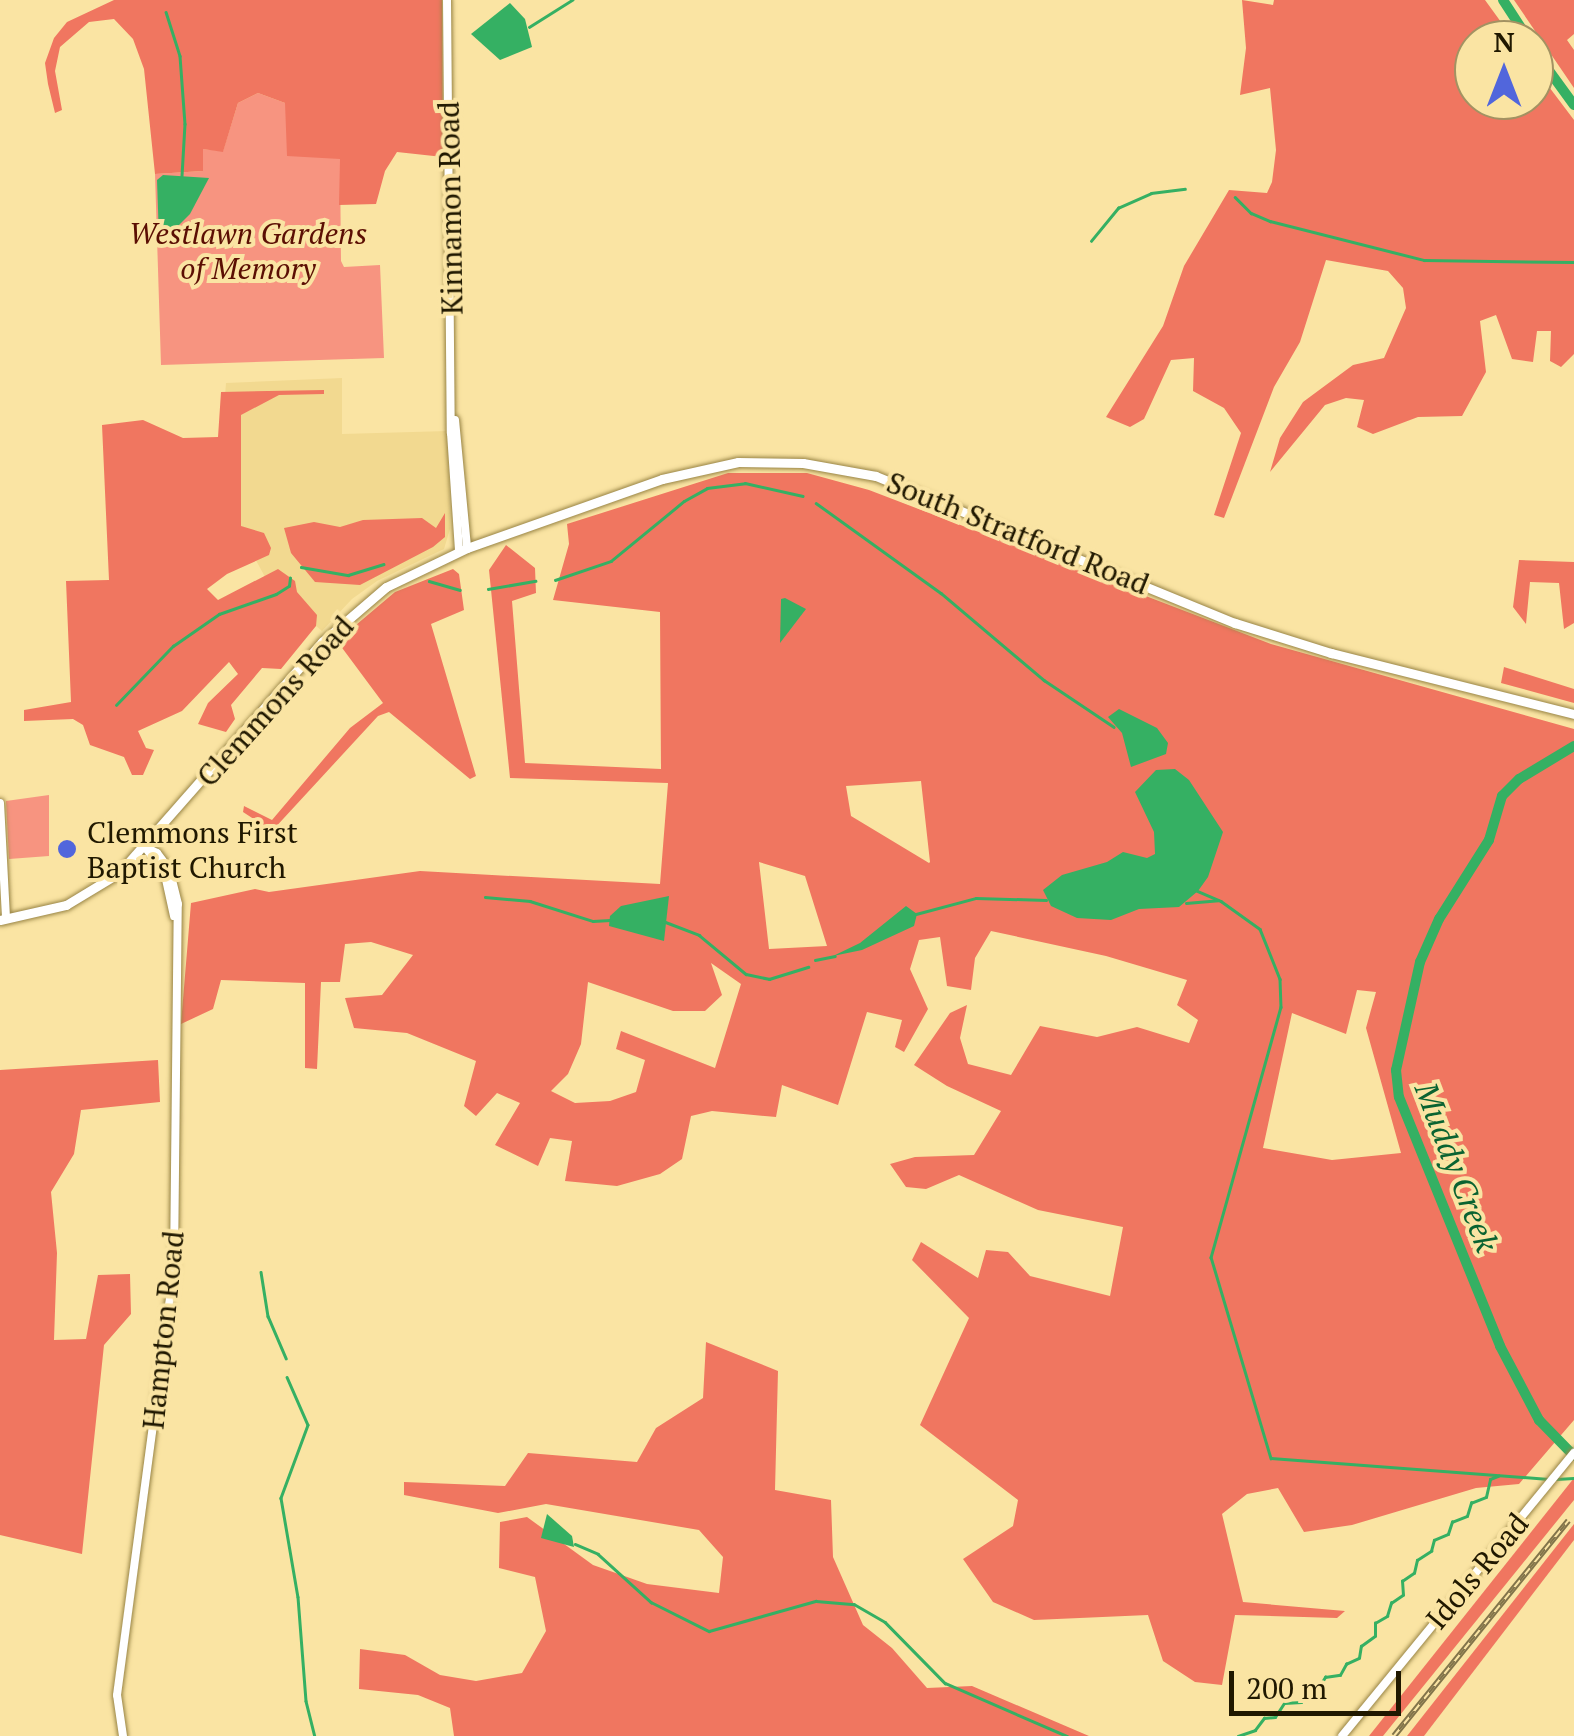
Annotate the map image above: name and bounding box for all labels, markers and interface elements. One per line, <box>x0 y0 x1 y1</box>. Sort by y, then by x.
north arrow <box>1454 20 1554 120</box>
text: N <box>1493 23 1515 60</box>
street label: Kinnamon Road <box>430 101 470 315</box>
park label: Westlawn Gardens of Memory <box>129 215 367 286</box>
street label: South Stratford Road <box>882 464 1154 602</box>
street label: Clemmons Road <box>189 608 361 794</box>
place label: Clemmons First Baptist Church <box>87 814 298 884</box>
marker: Clemmons First Baptist Church <box>56 838 78 860</box>
water label: Muddy Creek <box>1407 1077 1507 1257</box>
street label: Hampton Road <box>135 1229 191 1431</box>
street label: Idols Road <box>1418 1506 1536 1636</box>
scale bar <box>1234 1651 1406 1713</box>
text: 200 m <box>1246 1668 1327 1708</box>

